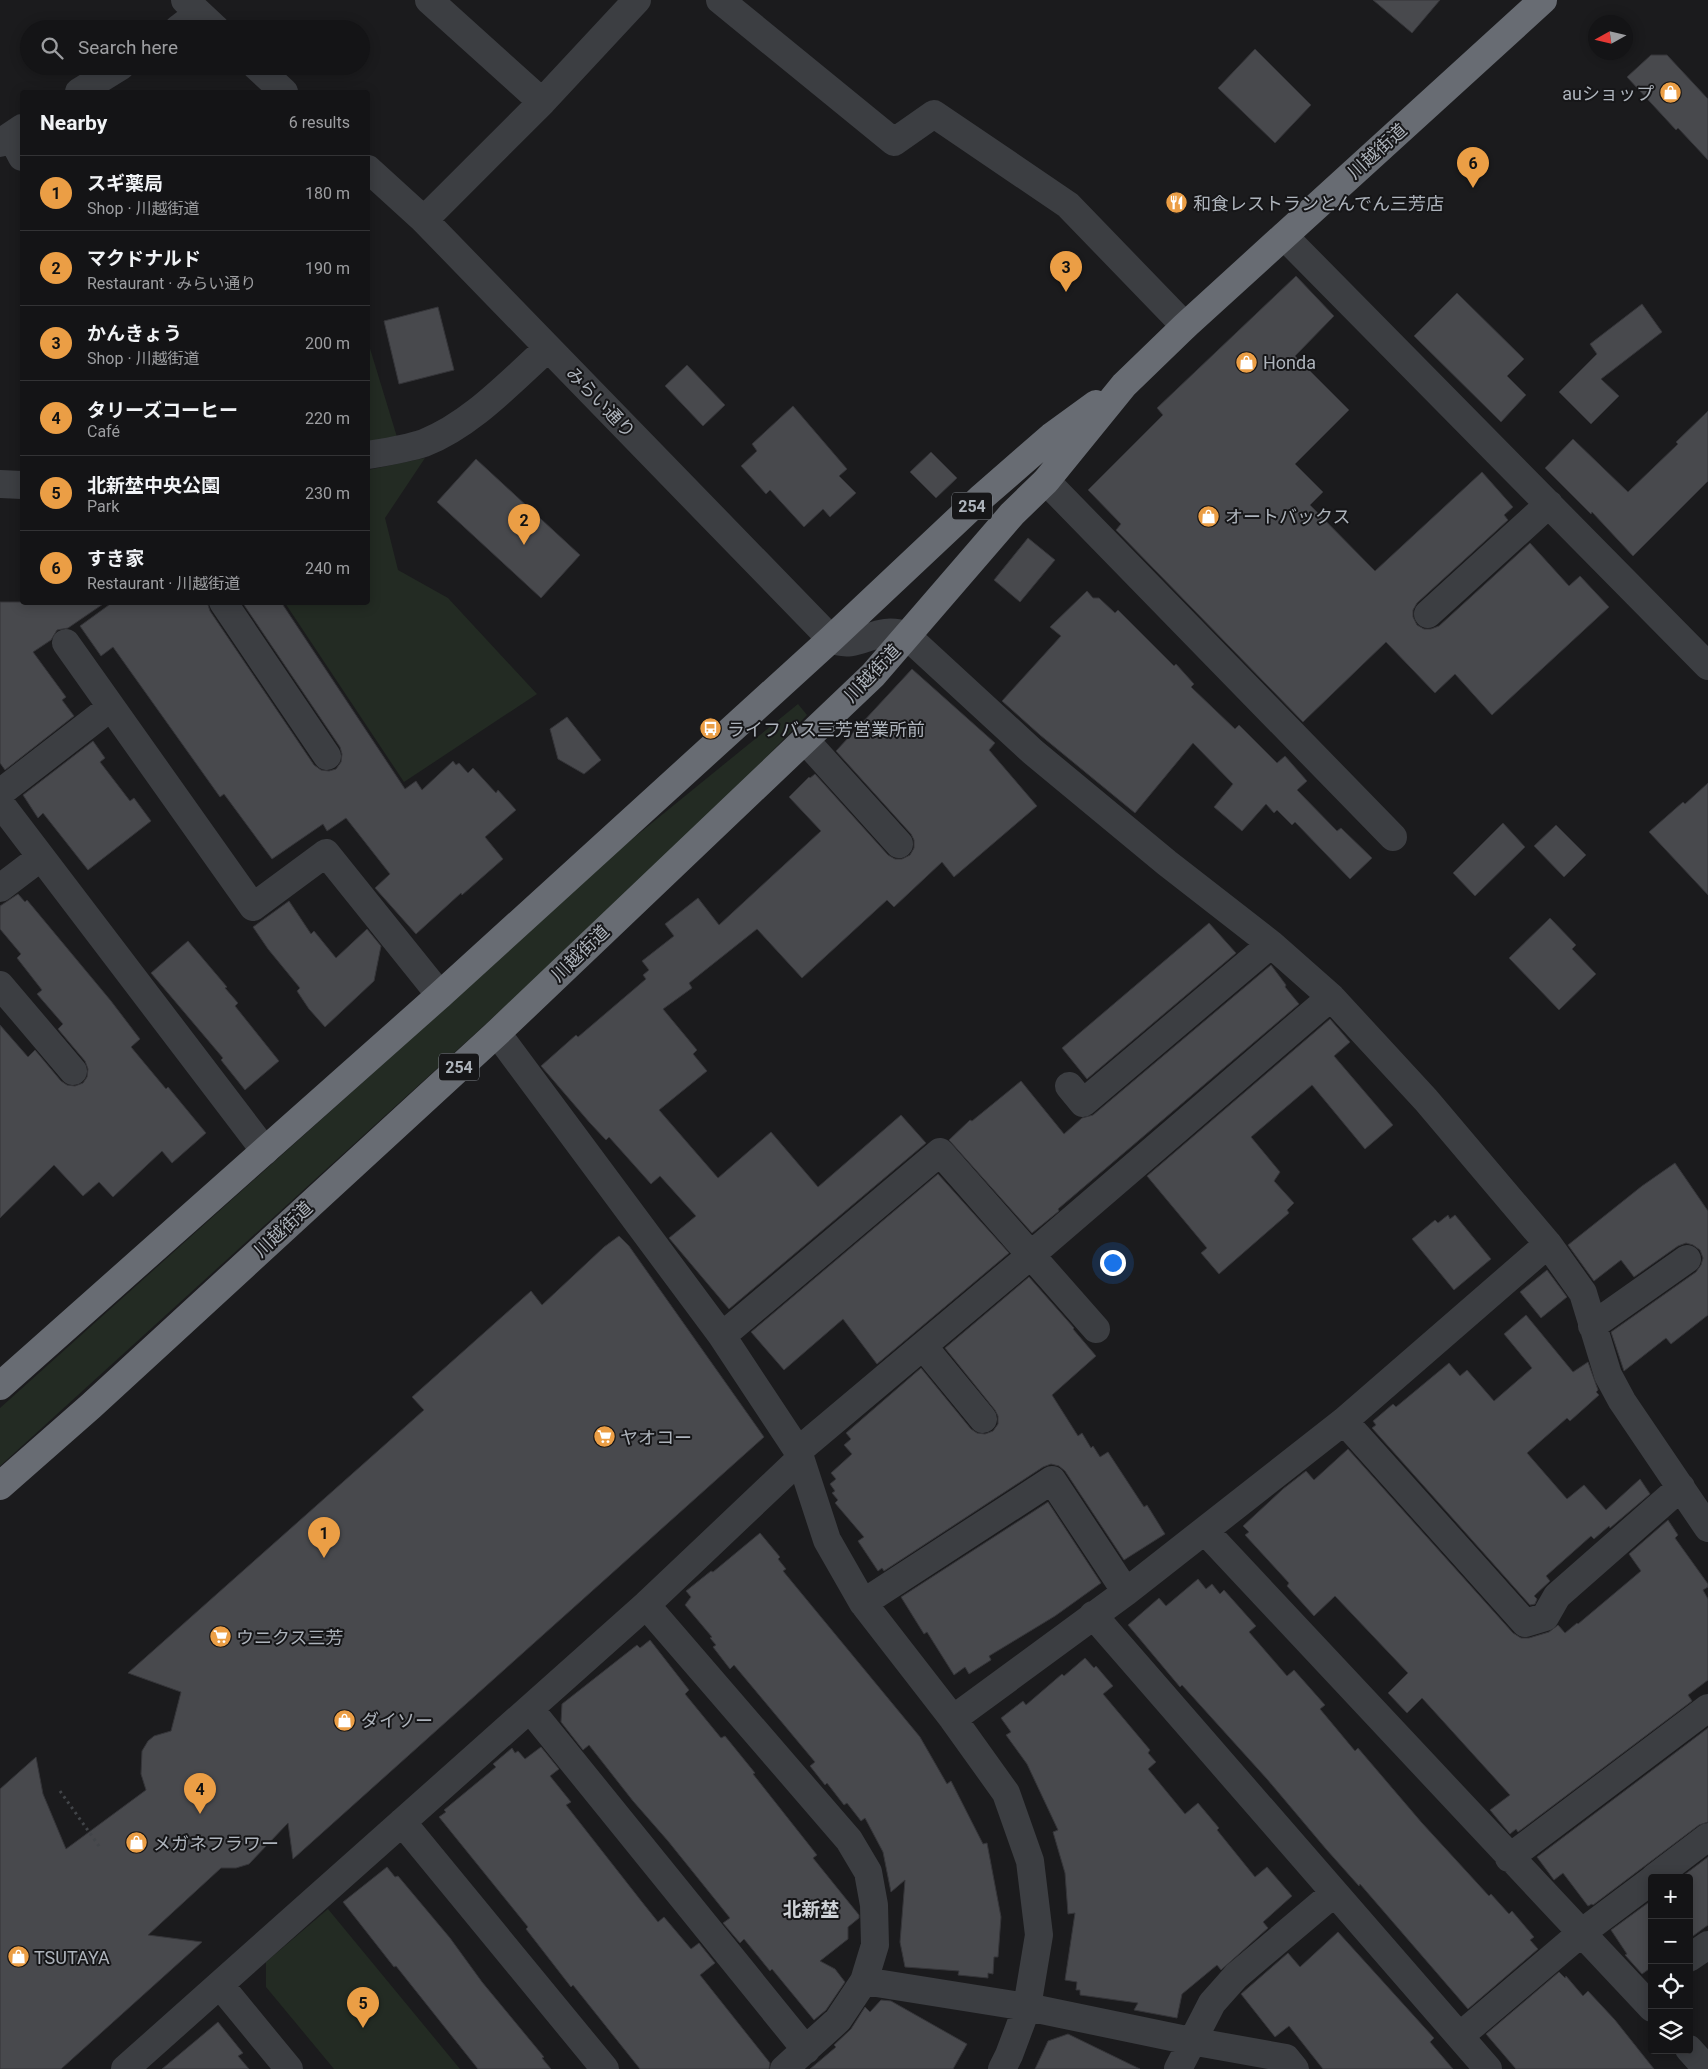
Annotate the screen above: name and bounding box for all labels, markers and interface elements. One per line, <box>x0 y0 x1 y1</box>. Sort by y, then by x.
north arrow <box>1588 15 1633 60</box>
search box <box>20 20 370 75</box>
icon: search <box>38 34 66 62</box>
text: Search here <box>78 36 178 59</box>
shop icon: auショップ <box>1658 81 1682 105</box>
place label: auショップ <box>1562 83 1654 104</box>
text: Nearby <box>40 111 107 135</box>
text: 6 results <box>289 113 350 132</box>
street label: 川越街道 <box>1343 119 1411 183</box>
pin: 6 <box>1457 147 1489 188</box>
text: スギ薬局 <box>87 172 163 195</box>
text: 1 <box>51 184 61 203</box>
text: 180 m <box>305 184 350 203</box>
restaurant icon: 和食レストランとんでん三芳店 <box>1165 191 1189 215</box>
place label: 和食レストランとんでん三芳店 <box>1193 193 1444 214</box>
text: Shop · 川越街道 <box>87 199 200 218</box>
text: マクドナルド <box>87 247 201 270</box>
pin: 3 <box>1050 251 1082 292</box>
text: 2 <box>51 259 61 278</box>
text: 190 m <box>305 259 350 278</box>
text: Restaurant · みらい通り <box>87 274 256 293</box>
text: かんきょう <box>87 322 182 345</box>
text: 3 <box>51 334 61 353</box>
text: 200 m <box>305 334 350 353</box>
text: Shop · 川越街道 <box>87 349 200 368</box>
shop icon: Honda <box>1235 350 1259 374</box>
place label: Honda <box>1263 352 1316 373</box>
street label: みらい通り <box>562 362 640 442</box>
text: タリーズコーヒー <box>87 399 238 422</box>
text: 4 <box>51 409 61 428</box>
text: 220 m <box>305 409 350 428</box>
text: Café <box>87 422 120 441</box>
text: 北新埜中央公園 <box>87 474 220 497</box>
text: 5 <box>51 484 61 503</box>
text: 230 m <box>305 484 350 503</box>
road number: 254 <box>952 492 992 520</box>
text: Park <box>87 497 119 516</box>
pin: 2 <box>508 504 540 545</box>
shop icon: オートバックス <box>1197 504 1221 528</box>
place label: オートバックス <box>1225 506 1350 527</box>
text: すき家 <box>87 547 144 570</box>
text: 6 <box>51 559 61 578</box>
text: 240 m <box>305 559 350 578</box>
text: Restaurant · 川越街道 <box>87 574 240 593</box>
street label: 川越街道 <box>839 640 905 706</box>
bus stop icon: ライフバス三芳営業所前 <box>699 717 723 741</box>
place label: ライフバス三芳営業所前 <box>727 719 925 740</box>
street label: 川越街道 <box>547 920 613 986</box>
road number: 254 <box>439 1054 479 1080</box>
street label: 川越街道 <box>250 1197 316 1261</box>
your location <box>1100 1250 1126 1276</box>
supermarket icon: ヤオコー <box>592 1425 616 1449</box>
place label: ヤオコー <box>620 1427 692 1448</box>
pin: 1 <box>308 1517 340 1558</box>
supermarket icon: ウニクス三芳 <box>208 1625 232 1649</box>
place label: ウニクス三芳 <box>236 1627 343 1648</box>
shop icon: ダイソー <box>333 1708 357 1732</box>
place label: ダイソー <box>361 1710 433 1731</box>
pin: 4 <box>184 1773 216 1814</box>
shop icon: メガネフラワー <box>125 1831 149 1855</box>
place label: メガネフラワー <box>153 1833 279 1854</box>
map controls <box>1648 1874 1693 2054</box>
button: + <box>1648 1874 1693 1919</box>
district label: 北新埜 <box>782 1898 840 1921</box>
button: − <box>1648 1919 1693 1964</box>
shop icon: TSUTAYA <box>6 1945 30 1969</box>
place label: TSUTAYA <box>34 1947 110 1968</box>
button: locate <box>1648 1964 1693 2009</box>
pin: 5 <box>347 1987 379 2028</box>
button: layers <box>1648 2009 1693 2054</box>

